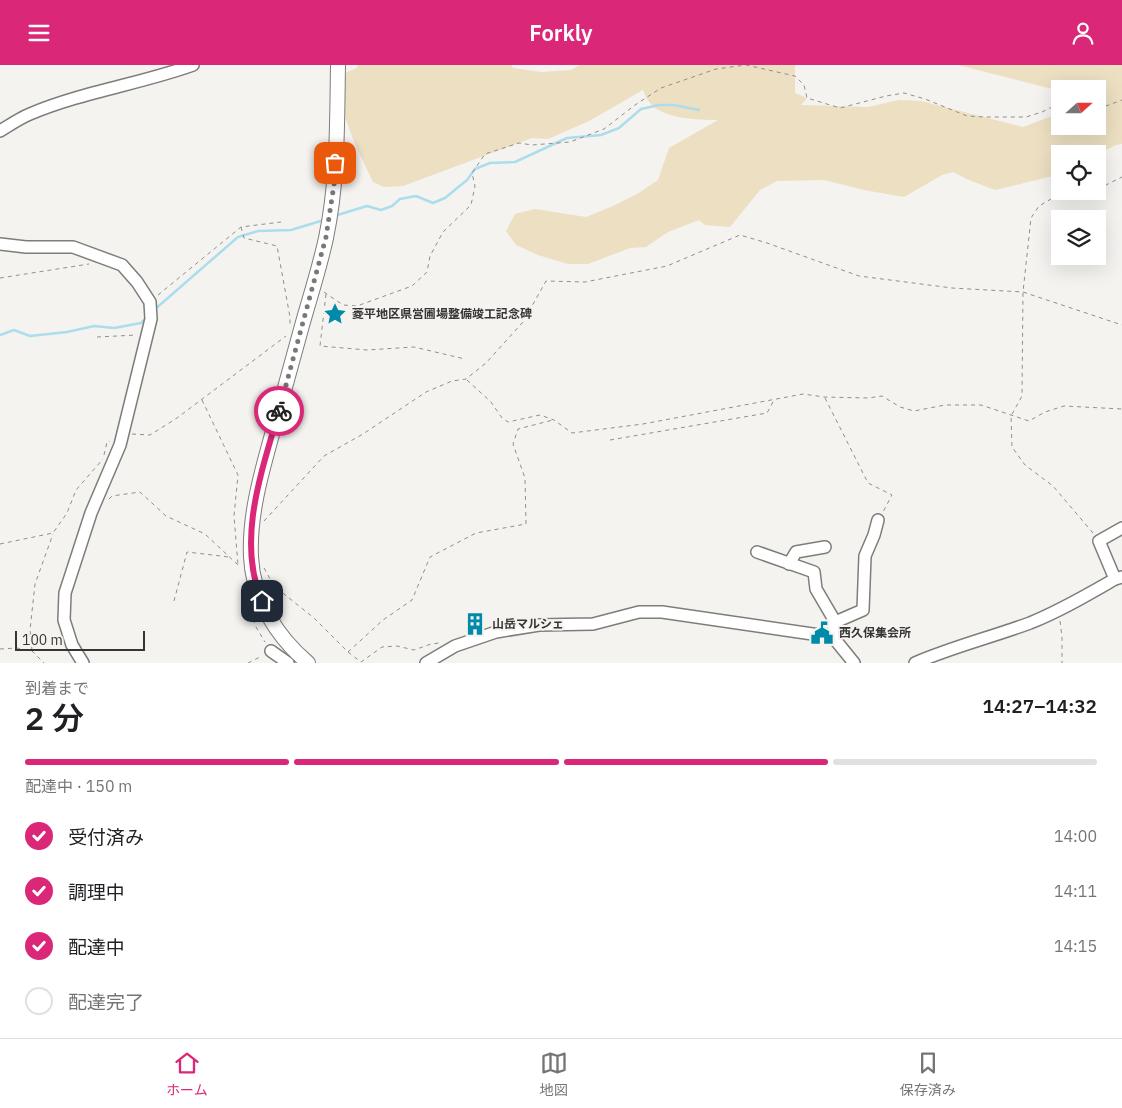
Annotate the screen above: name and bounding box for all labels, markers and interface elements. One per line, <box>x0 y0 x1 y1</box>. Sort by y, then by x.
text: Forkly <box>529 18 593 47</box>
icon: menu <box>25 19 53 47</box>
icon: person <box>1069 19 1097 47</box>
north arrow <box>1051 80 1106 135</box>
map controls <box>1051 80 1106 265</box>
pin <box>314 142 356 184</box>
button: locate <box>1051 145 1106 200</box>
icon: bag <box>321 149 349 177</box>
button: layers <box>1051 210 1106 265</box>
place icon: 菱平地区県営圃場整備竣工記念碑 <box>322 301 348 327</box>
place label: 菱平地区県営圃場整備竣工記念碑 <box>352 306 532 321</box>
courier <box>254 386 304 436</box>
icon: bike <box>265 397 293 425</box>
pin <box>241 580 283 622</box>
icon: home <box>248 587 276 615</box>
building icon: 山岳マルシェ <box>462 611 488 637</box>
place label: 山岳マルシェ <box>492 616 564 631</box>
public building icon: 西久保集会所 <box>809 620 835 646</box>
place label: 西久保集会所 <box>839 625 911 640</box>
scale bar <box>15 628 145 651</box>
text: 100 m <box>22 631 63 649</box>
text: 到着まで <box>25 678 89 698</box>
text: 14:27–14:32 <box>983 694 1097 718</box>
text: 2 分 <box>25 697 84 739</box>
text: 配達中 · 150 m <box>25 776 132 796</box>
icon: check <box>25 822 53 850</box>
text: 受付済み <box>68 825 144 849</box>
text: 14:00 <box>1054 826 1097 846</box>
icon: check <box>25 877 53 905</box>
text: 調理中 <box>68 880 125 904</box>
text: 14:11 <box>1054 881 1097 901</box>
icon: check <box>25 932 53 960</box>
text: 配達中 <box>68 935 125 959</box>
text: 14:15 <box>1054 936 1097 956</box>
text: 配達完了 <box>68 990 144 1014</box>
tab: ホーム <box>166 1049 208 1099</box>
tab: 地図 <box>540 1049 568 1099</box>
tab: 保存済み <box>900 1049 956 1099</box>

